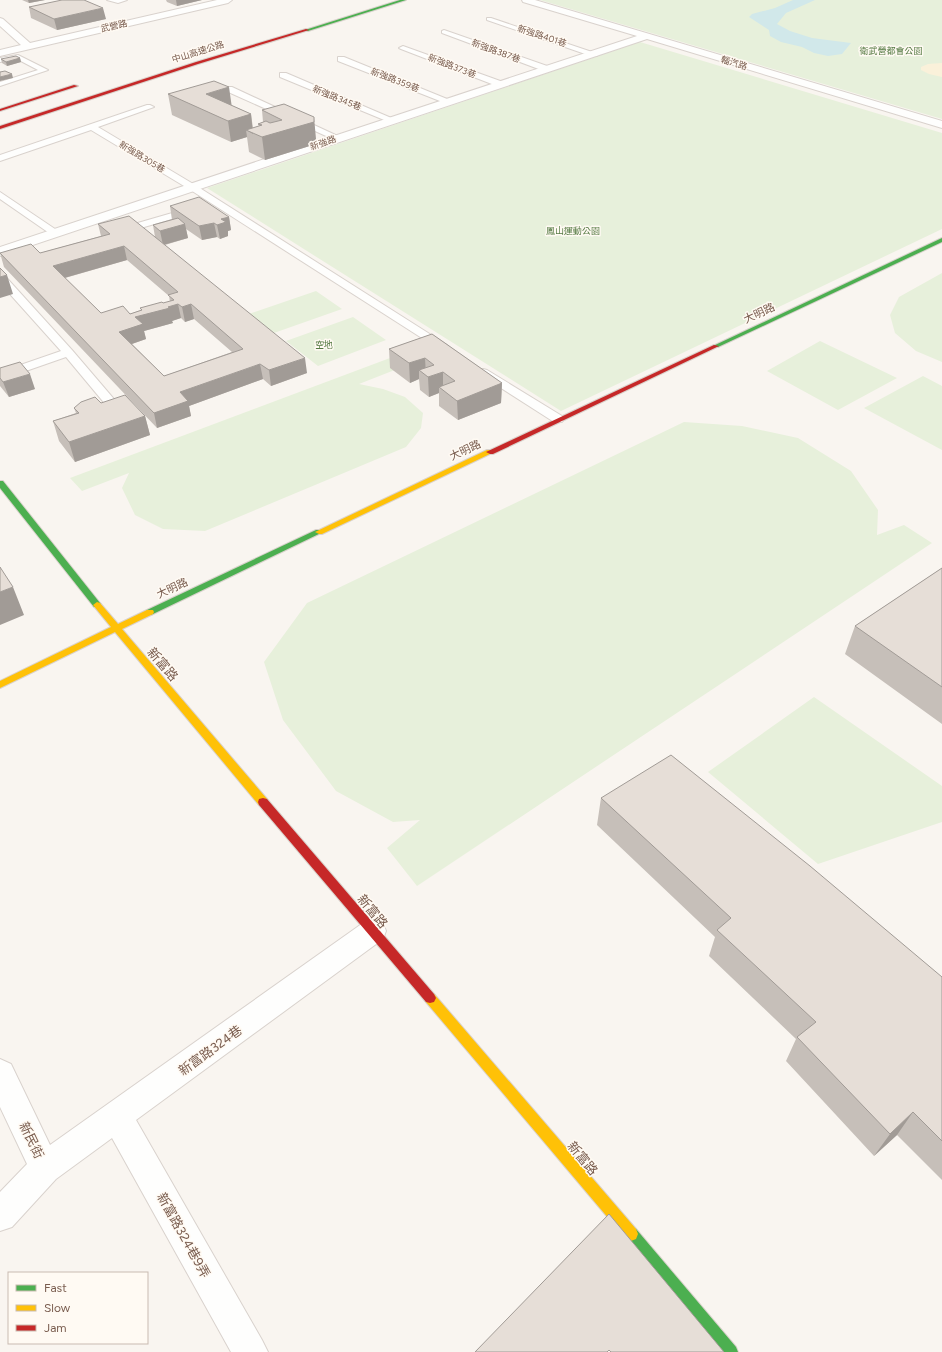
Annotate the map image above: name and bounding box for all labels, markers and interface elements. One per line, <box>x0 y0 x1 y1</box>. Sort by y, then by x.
street label: 武營路 <box>99 17 128 34</box>
street label: 新強路401巷 <box>516 22 568 49</box>
street label: 新強路387巷 <box>470 37 522 64</box>
street label: 中山高速公路 <box>170 38 225 65</box>
park label: 衛武營都會公園 <box>859 45 923 56</box>
street label: 新強路373巷 <box>427 51 478 80</box>
street label: 輜汽路 <box>720 53 749 72</box>
street label: 新強路359巷 <box>369 65 421 94</box>
street label: 新強路345巷 <box>311 83 363 112</box>
street label: 新強路 <box>308 133 337 152</box>
street label: 新強路305巷 <box>117 139 167 175</box>
park label: 鳳山運動公園 <box>546 225 600 236</box>
street label: 大明路 <box>742 301 777 326</box>
park label: 空地 <box>315 339 333 350</box>
street label: 大明路 <box>448 438 483 463</box>
street label: 大明路 <box>155 576 190 601</box>
street label: 新富路 <box>144 645 181 684</box>
street label: 新富路 <box>354 892 391 931</box>
street label: 新富路324巷 <box>176 1022 245 1078</box>
street label: 新民街 <box>16 1119 47 1161</box>
street label: 新富路 <box>564 1139 601 1178</box>
street label: 新富路324巷9弄 <box>154 1190 213 1280</box>
legend <box>8 1272 148 1344</box>
text: Fast <box>44 1281 67 1295</box>
text: Slow <box>44 1301 71 1315</box>
text: Jam <box>44 1321 67 1335</box>

